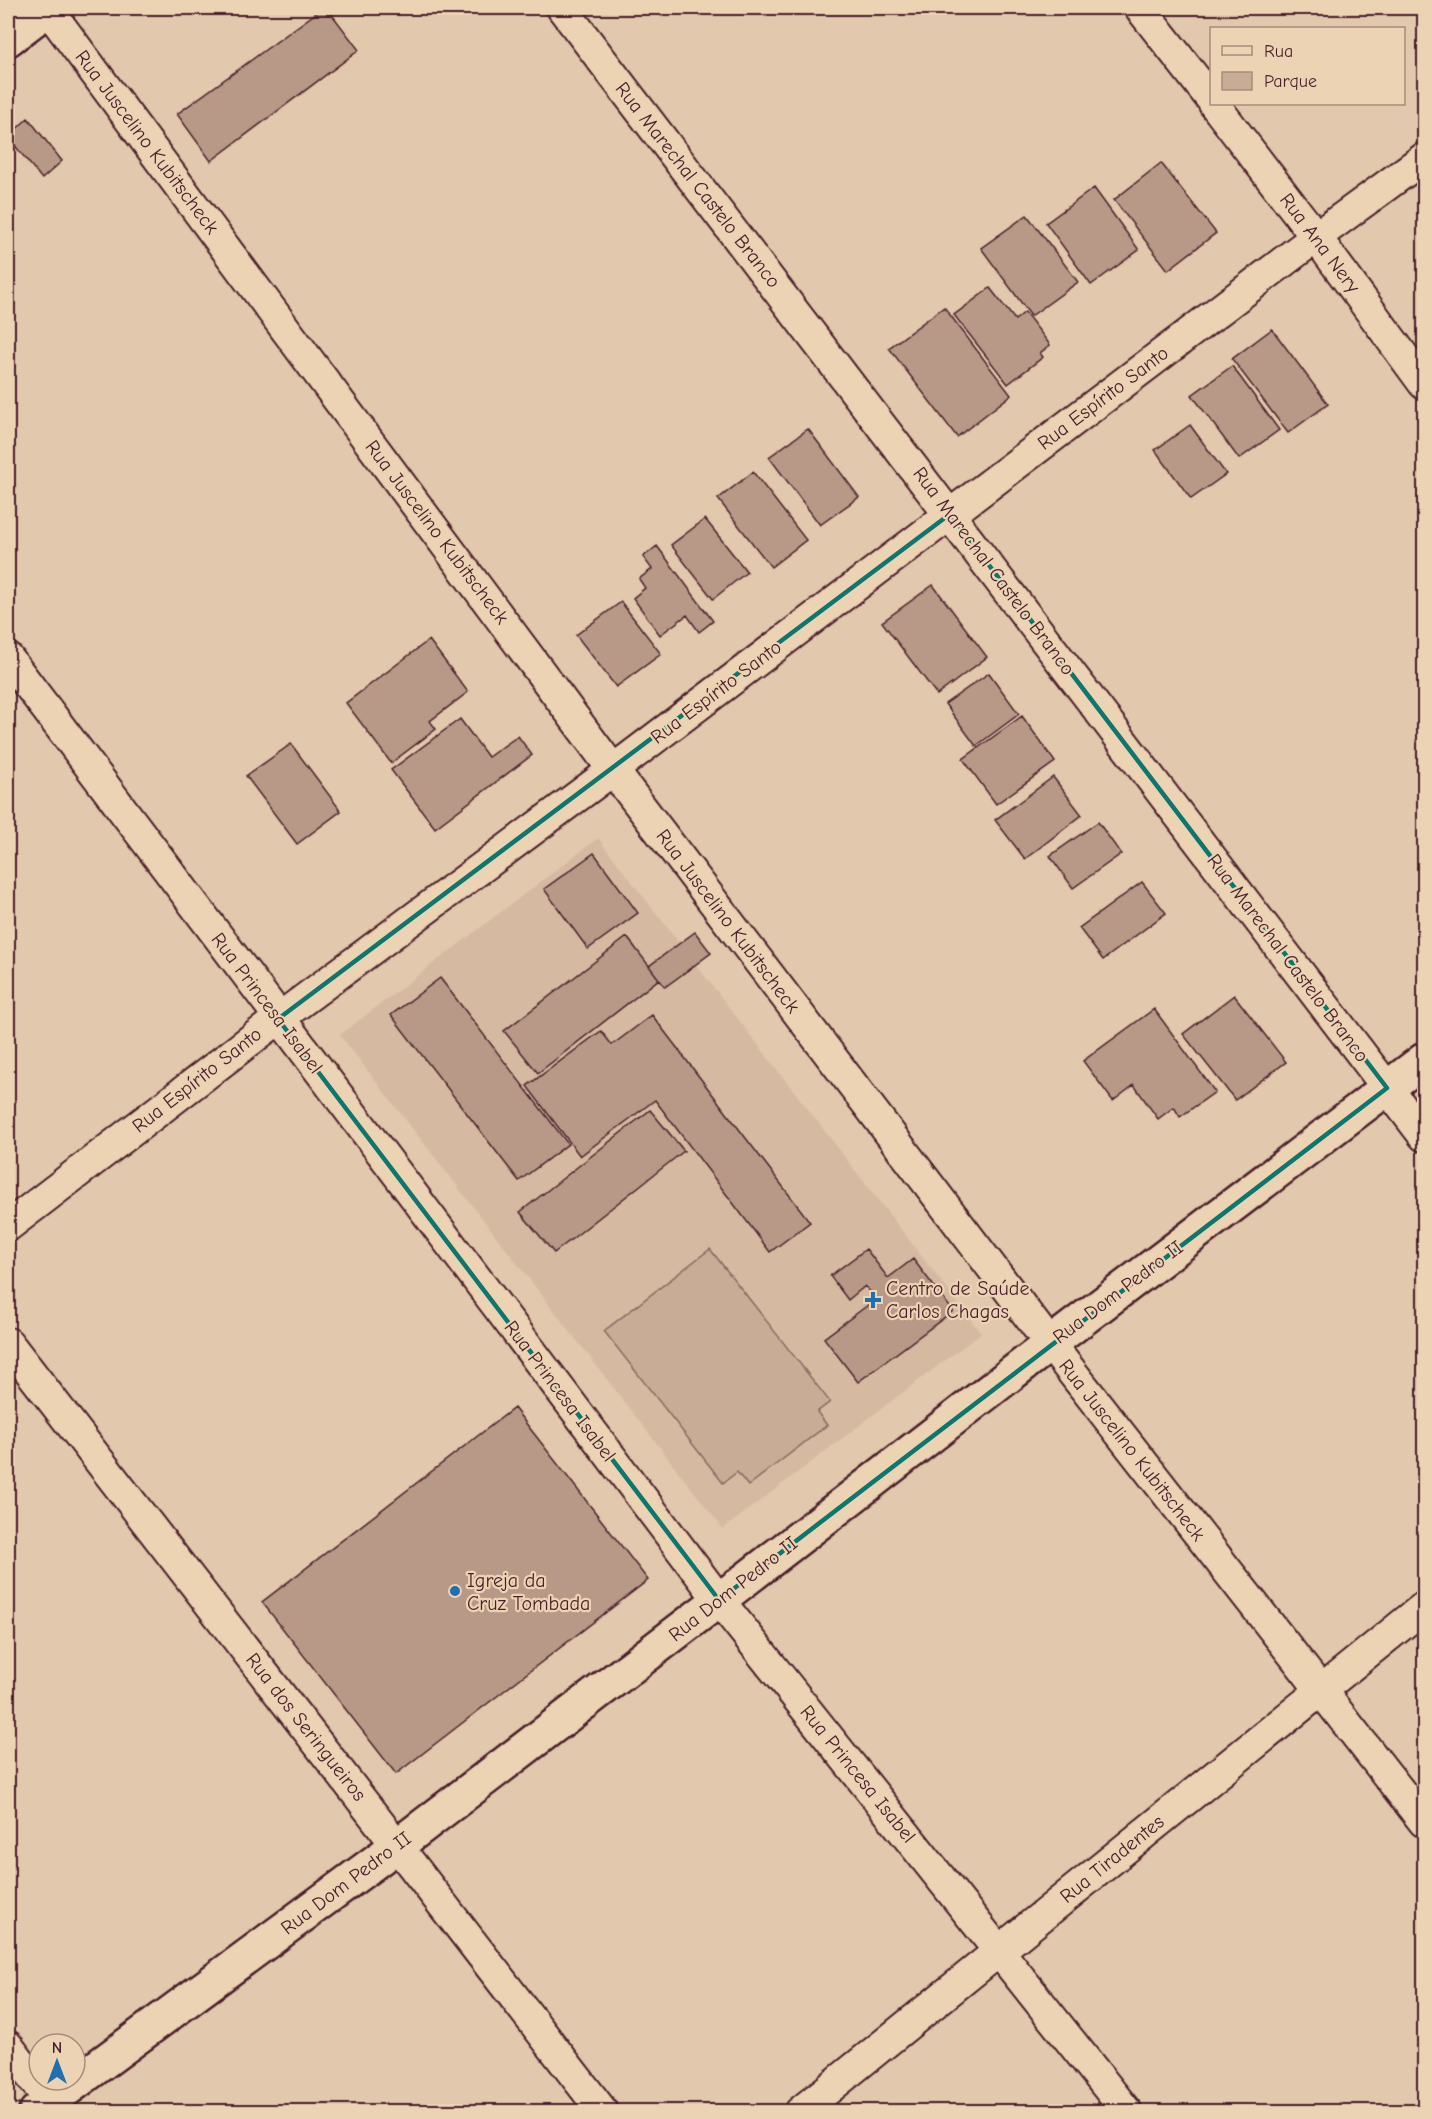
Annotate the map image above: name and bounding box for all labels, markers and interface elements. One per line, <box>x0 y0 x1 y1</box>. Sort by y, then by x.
legend <box>1210 27 1405 105</box>
text: Rua <box>1264 41 1293 62</box>
street label: Rua Juscelino Kubitscheck <box>70 46 224 239</box>
text: Parque <box>1264 71 1317 92</box>
street label: Rua Marechal Castelo Branco <box>610 78 786 292</box>
street label: Rua Ana Nery <box>1275 189 1365 297</box>
street label: Rua Espírito Santo <box>1033 341 1173 455</box>
street label: Rua Juscelino Kubitscheck <box>360 436 514 629</box>
street label: Rua Marechal Castelo Branco <box>908 462 1080 680</box>
street label: Rua Espírito Santo <box>646 635 786 749</box>
street label: Rua Juscelino Kubitscheck <box>651 825 805 1018</box>
street label: Rua Marechal Castelo Branco <box>1202 849 1374 1067</box>
street label: Rua Princesa Isabel <box>207 928 327 1078</box>
street label: Rua Espírito Santo <box>128 1022 266 1138</box>
street label: Rua Dom Pedro II <box>1048 1235 1188 1348</box>
place label: Centro de Saúde Carlos Chagas <box>886 1277 1029 1323</box>
marker: Centro de Saúde Carlos Chagas <box>864 1291 882 1309</box>
street label: Rua Princesa Isabel <box>500 1316 620 1466</box>
street label: Rua Juscelino Kubitscheck <box>1054 1355 1210 1546</box>
street label: Rua Dom Pedro II <box>664 1531 802 1646</box>
place label: Igreja da Cruz Tombada <box>467 1569 590 1615</box>
marker: Igreja da Cruz Tombada <box>448 1584 462 1598</box>
street label: Rua dos Seringueiros <box>241 1648 371 1806</box>
street label: Rua Princesa Isabel <box>795 1701 921 1847</box>
street label: Rua Tiradentes <box>1055 1810 1169 1908</box>
street label: Rua Dom Pedro II <box>276 1826 416 1939</box>
north arrow <box>27 2032 87 2092</box>
text: N <box>52 2039 62 2057</box>

